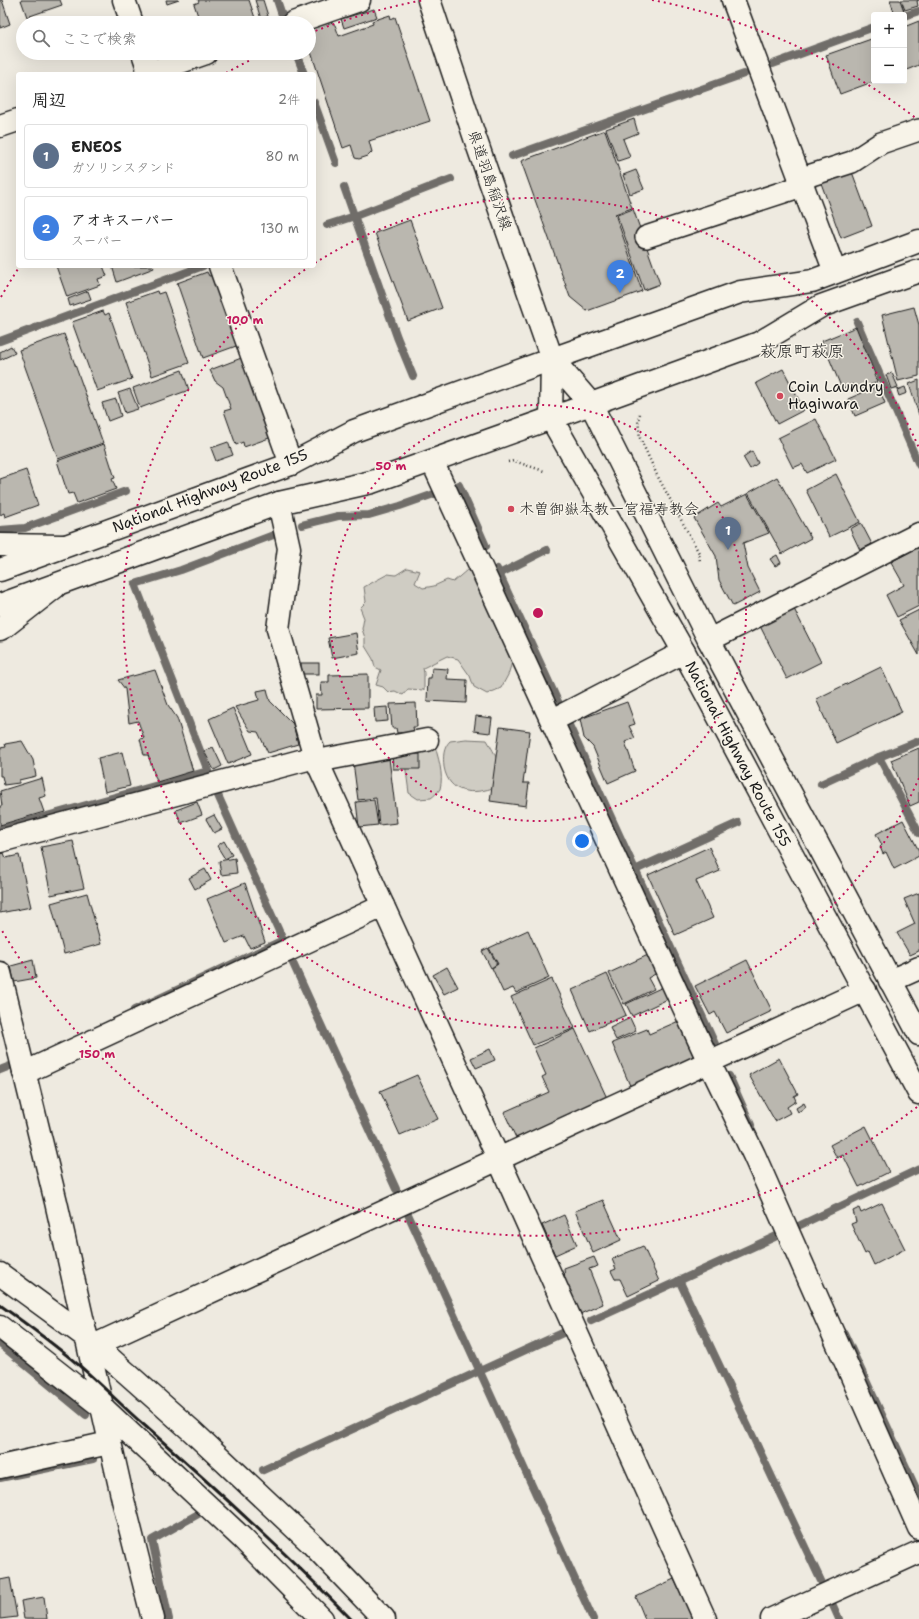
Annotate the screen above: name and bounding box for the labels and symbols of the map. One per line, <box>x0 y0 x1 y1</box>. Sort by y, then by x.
street label: 県道羽島稲沢線 <box>463 127 517 233</box>
pin: 2 <box>607 260 633 293</box>
text: 100 m <box>227 312 264 328</box>
district label: 萩原町萩原 <box>760 340 845 362</box>
place label: Coin Laundry Hagiwara <box>788 377 884 414</box>
marker: Coin Laundry Hagiwara <box>775 391 785 401</box>
street label: National Highway Route 155 <box>109 444 311 538</box>
text: 50 m <box>376 458 407 474</box>
place label: 木曽御嶽本教一宮福寿教会 <box>519 499 699 519</box>
marker: 木曽御嶽本教一宮福寿教会 <box>506 504 516 514</box>
pin: 1 <box>715 517 741 550</box>
centre of rings <box>531 606 545 620</box>
street label: National Highway Route 155 <box>680 658 796 850</box>
your location <box>572 831 592 851</box>
text: 150 m <box>79 1046 115 1062</box>

